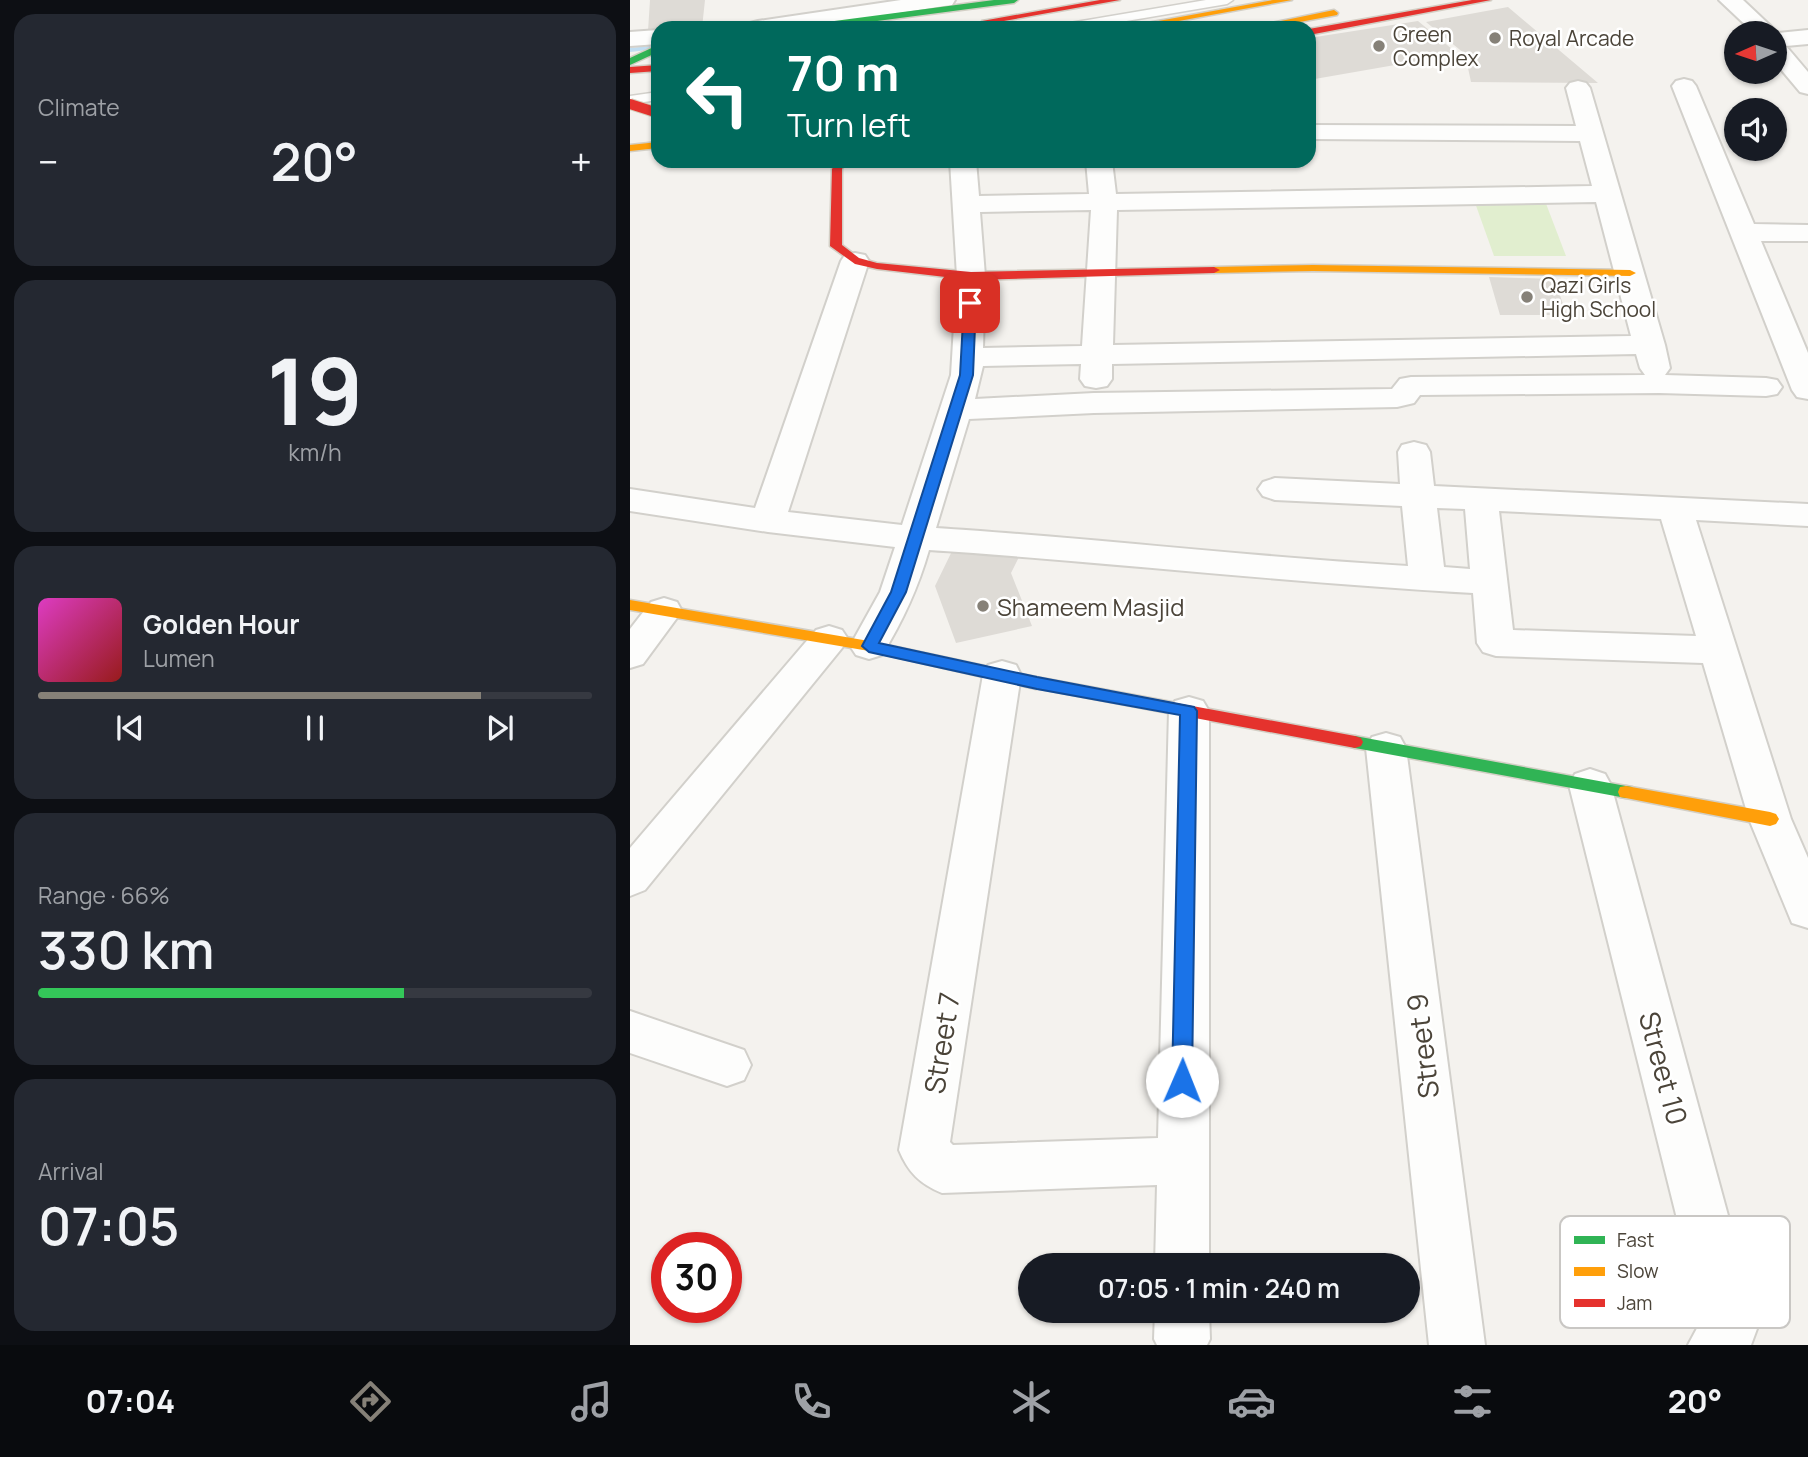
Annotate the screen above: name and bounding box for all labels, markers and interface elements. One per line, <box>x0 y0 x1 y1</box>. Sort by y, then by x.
place label: Green Complex <box>1393 20 1479 72</box>
north arrow <box>1724 21 1787 84</box>
map controls <box>1724 21 1787 161</box>
place label: Royal Arcade <box>1509 24 1634 52</box>
marker: Royal Arcade <box>1487 30 1503 46</box>
marker: Green Complex <box>1371 38 1387 54</box>
text: 70 m <box>787 39 899 106</box>
icon: left <box>672 49 763 140</box>
text: Climate <box>38 91 120 123</box>
button: sound <box>1724 98 1787 161</box>
text: Turn left <box>787 103 911 147</box>
text: 20° <box>271 126 358 197</box>
text: − <box>38 135 59 187</box>
text: + <box>570 135 592 187</box>
place label: Qazi Girls High School <box>1541 271 1656 323</box>
pin <box>940 273 1000 333</box>
icon: arrive <box>951 284 989 322</box>
marker: Qazi Girls High School <box>1519 289 1535 305</box>
text: 19 <box>267 328 363 452</box>
text: km/h <box>288 436 342 468</box>
place label: Shameem Masjid <box>997 590 1184 623</box>
marker: Shameem Masjid <box>975 598 991 614</box>
text: Golden Hour <box>143 606 300 642</box>
text: Lumen <box>143 642 215 674</box>
icon: previous <box>111 709 149 747</box>
icon: pause <box>296 709 334 747</box>
icon: next <box>481 709 519 747</box>
text: Range · 66% <box>38 879 170 911</box>
text: 330 km <box>38 914 214 985</box>
street label: Street 7 <box>914 990 968 1096</box>
street label: Street 9 <box>1397 991 1447 1101</box>
street label: Street 10 <box>1631 1007 1697 1129</box>
position arrow <box>1145 1044 1219 1118</box>
text: Arrival <box>38 1155 104 1187</box>
text: 07:05 <box>38 1190 179 1261</box>
legend <box>1560 1216 1790 1328</box>
text: Fast <box>1617 1227 1654 1253</box>
speed limit sign: 30 <box>651 1232 742 1323</box>
text: Slow <box>1617 1258 1659 1284</box>
text: 07:05 · 1 min · 240 m <box>1098 1270 1340 1306</box>
text: Jam <box>1617 1290 1652 1316</box>
icon: directions <box>346 1377 395 1426</box>
icon: music <box>567 1377 616 1426</box>
icon: phone <box>787 1377 836 1426</box>
icon: climate <box>1007 1377 1056 1426</box>
icon: car <box>1227 1377 1276 1426</box>
icon: filters <box>1448 1377 1497 1426</box>
text: 07:04 <box>86 1379 175 1423</box>
text: 20° <box>1668 1379 1722 1423</box>

